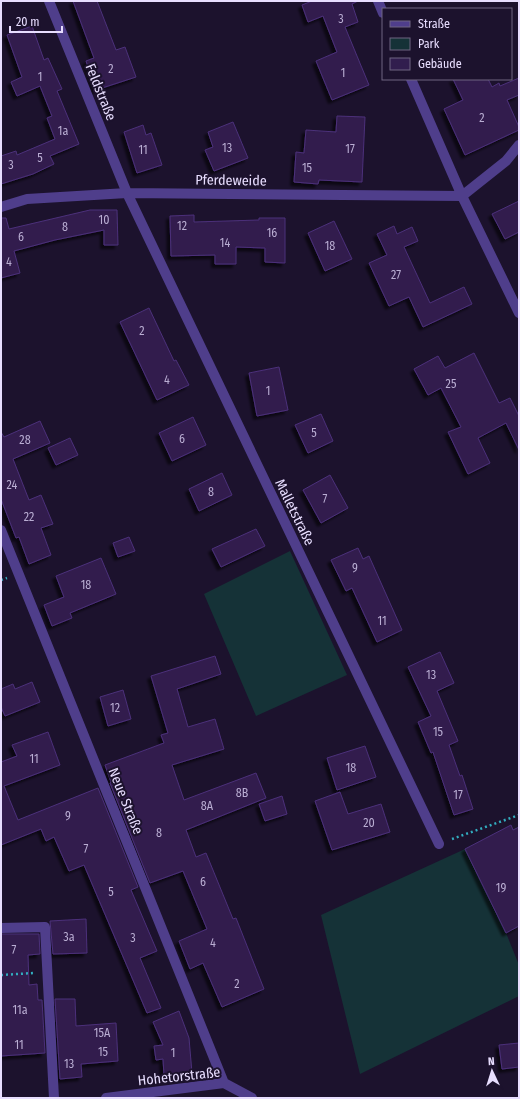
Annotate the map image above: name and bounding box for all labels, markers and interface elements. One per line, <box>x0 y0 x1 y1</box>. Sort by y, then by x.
scale bar <box>10 8 62 34</box>
legend <box>382 8 512 80</box>
house number: 3 <box>338 12 344 26</box>
text: 20 m <box>16 15 40 29</box>
text: Straße <box>418 17 450 31</box>
text: Park <box>418 37 440 51</box>
text: Gebäude <box>418 57 462 71</box>
street label: Feldstraße <box>81 61 120 123</box>
house number: 2 <box>108 62 114 76</box>
house number: 1 <box>341 66 345 80</box>
house number: 1 <box>38 70 42 84</box>
house number: 2 <box>479 111 485 125</box>
house number: 1a <box>58 124 68 138</box>
house number: 13 <box>222 141 232 155</box>
house number: 17 <box>345 142 355 156</box>
house number: 11 <box>138 143 148 157</box>
house number: 5 <box>37 151 43 165</box>
house number: 3 <box>8 158 14 172</box>
house number: 15 <box>302 161 313 175</box>
street label: Pferdeweide <box>195 171 267 190</box>
house number: 10 <box>99 213 109 227</box>
house number: 12 <box>177 219 187 233</box>
house number: 8 <box>62 220 68 234</box>
house number: 16 <box>267 226 277 240</box>
house number: 6 <box>18 230 24 244</box>
house number: 14 <box>220 236 230 250</box>
house number: 18 <box>325 239 335 253</box>
house number: 4 <box>6 255 12 269</box>
house number: 27 <box>391 268 401 282</box>
house number: 2 <box>139 324 145 338</box>
house number: 4 <box>164 373 170 387</box>
house number: 25 <box>446 377 457 391</box>
house number: 1 <box>266 384 270 398</box>
house number: 5 <box>311 426 317 440</box>
house number: 6 <box>179 432 185 446</box>
house number: 28 <box>19 433 31 447</box>
street label: Malletstraße <box>271 476 318 548</box>
house number: 24 <box>7 478 18 492</box>
house number: 8 <box>208 485 214 499</box>
house number: 7 <box>323 492 328 506</box>
house number: 22 <box>24 510 34 524</box>
house number: 9 <box>352 561 358 575</box>
house number: 18 <box>81 578 91 592</box>
house number: 11 <box>377 614 387 628</box>
house number: 13 <box>426 668 436 682</box>
house number: 12 <box>110 701 120 715</box>
house number: 15 <box>433 725 444 739</box>
house number: 11 <box>29 752 39 766</box>
house number: 18 <box>346 761 356 775</box>
street label: Neue Straße <box>105 765 147 837</box>
house number: 8B <box>236 786 249 800</box>
house number: 17 <box>453 788 463 802</box>
house number: 8A <box>201 799 214 813</box>
house number: 9 <box>65 809 71 823</box>
house number: 20 <box>363 816 375 830</box>
house number: 8 <box>156 826 162 840</box>
house number: 7 <box>84 842 89 856</box>
house number: 6 <box>200 875 206 889</box>
house number: 19 <box>496 881 506 895</box>
house number: 5 <box>108 885 114 899</box>
house number: 3a <box>63 930 75 944</box>
house number: 3 <box>130 931 136 945</box>
house number: 4 <box>210 936 216 950</box>
house number: 7 <box>12 943 17 957</box>
house number: 2 <box>234 977 240 991</box>
house number: 11a <box>12 1003 28 1017</box>
house number: 15A <box>94 1026 111 1040</box>
house number: 11 <box>14 1038 24 1052</box>
house number: 15 <box>98 1045 109 1059</box>
house number: 1 <box>171 1046 175 1060</box>
north arrow <box>472 1051 512 1091</box>
text: N <box>488 1055 495 1068</box>
house number: 13 <box>64 1057 74 1071</box>
street label: Hohetorstraße <box>137 1064 221 1089</box>

